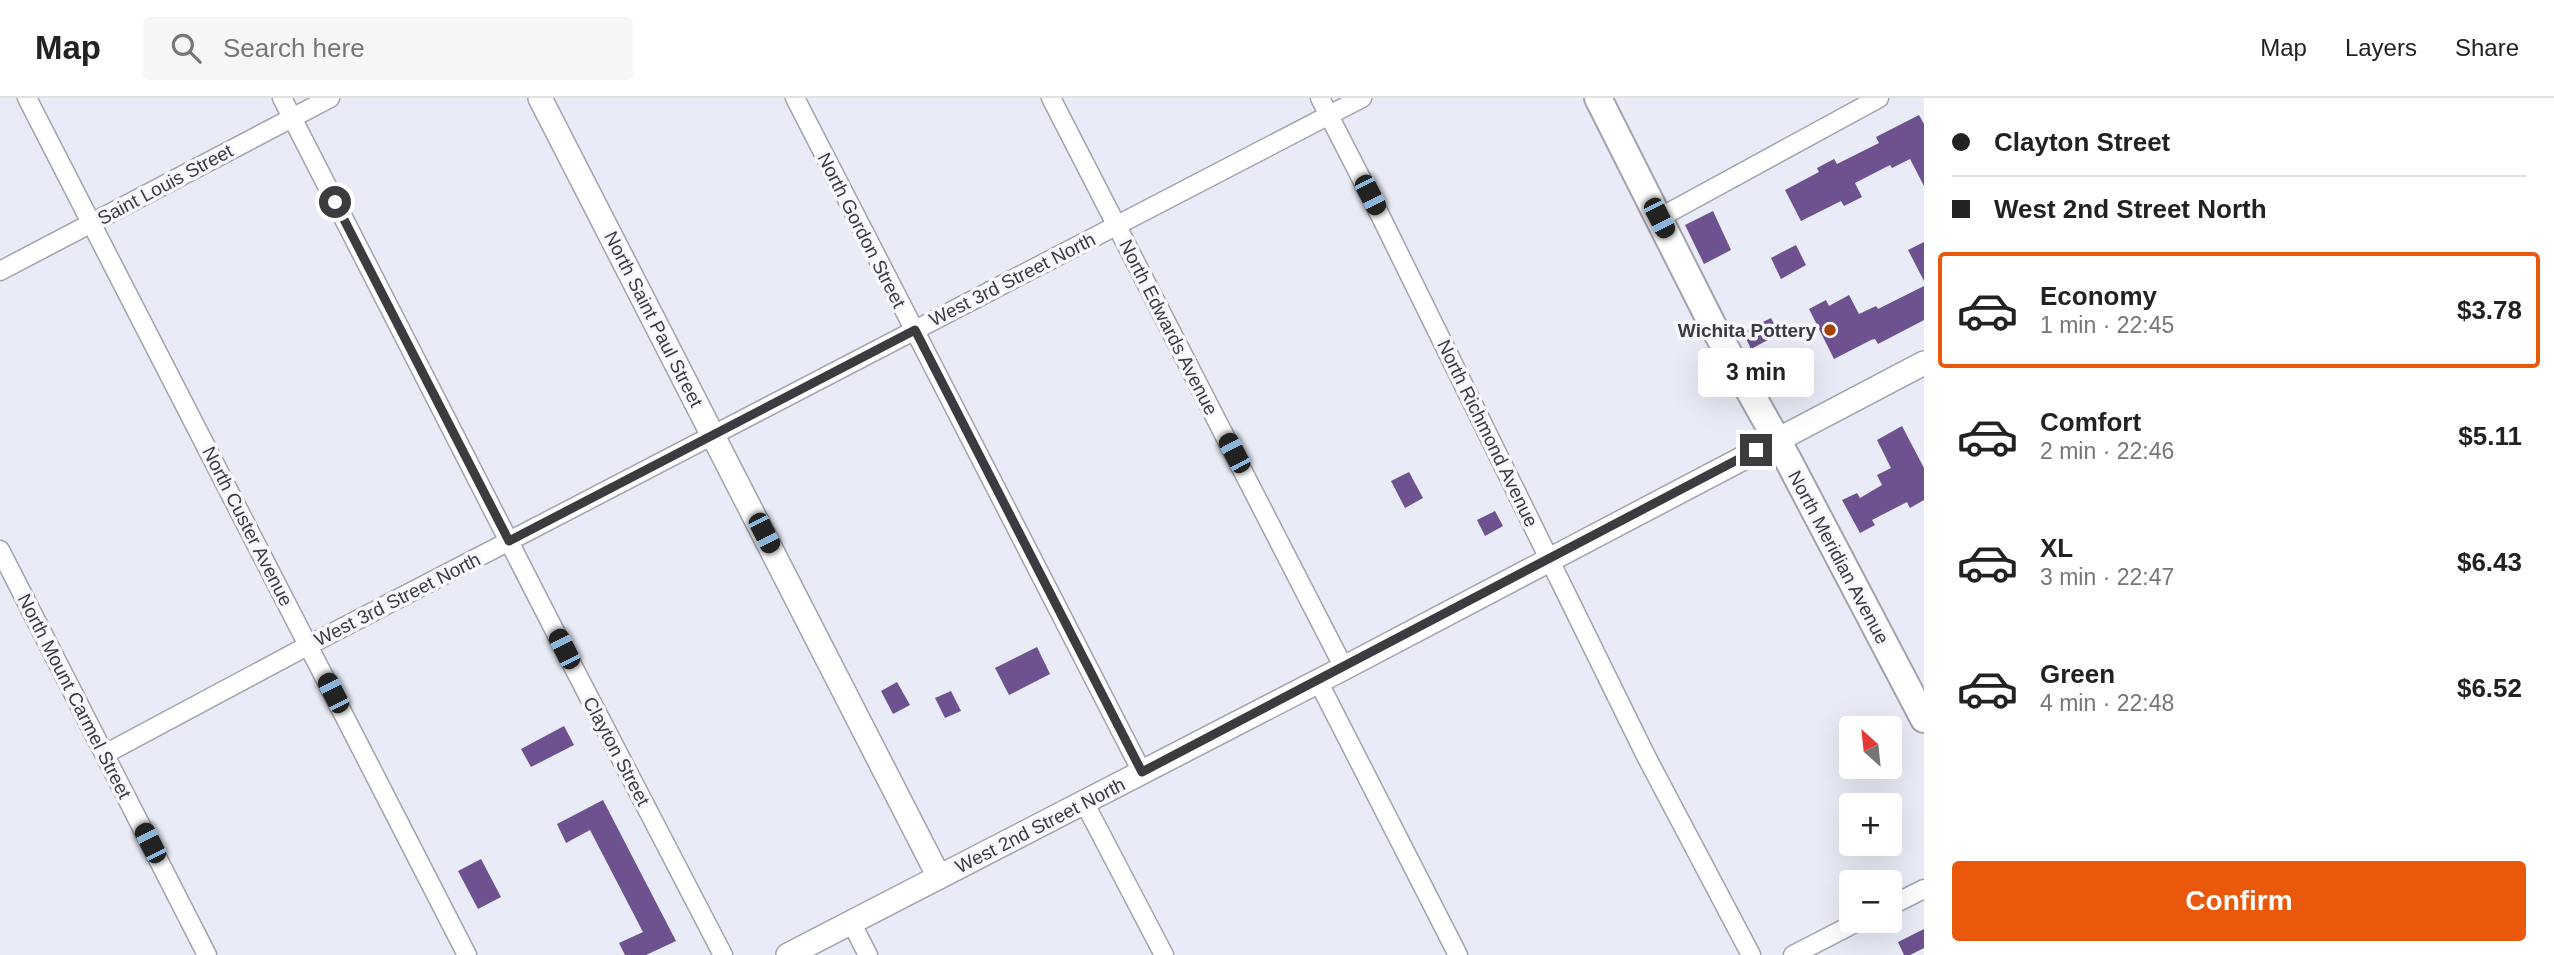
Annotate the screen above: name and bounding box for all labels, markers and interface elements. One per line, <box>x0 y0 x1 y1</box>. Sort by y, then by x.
search box <box>143 17 633 80</box>
text: Map <box>35 29 101 66</box>
icon: search <box>167 29 205 67</box>
text: Search here <box>223 33 365 63</box>
text: Map <box>2260 34 2307 61</box>
text: Layers <box>2345 34 2417 61</box>
text: Share <box>2455 34 2519 61</box>
text: Clayton Street <box>1994 127 2170 157</box>
street label: Saint Louis Street <box>94 140 237 229</box>
street label: North Gordon Street <box>813 149 910 312</box>
car <box>1352 172 1389 218</box>
route start <box>319 186 351 218</box>
text: West 2nd Street North <box>1994 194 2267 224</box>
car <box>1641 195 1678 241</box>
street label: North Saint Paul Street <box>600 228 707 411</box>
street label: West 3rd Street North <box>926 228 1099 330</box>
street label: North Edwards Avenue <box>1115 236 1222 418</box>
icon: car <box>1956 279 2019 342</box>
text: Economy <box>2040 281 2157 311</box>
text: $3.78 <box>2457 295 2522 325</box>
text: 1 min · 22:45 <box>2040 312 2174 338</box>
place label: Wichita Pottery <box>1678 320 1816 341</box>
marker: Wichita Pottery <box>1822 322 1838 338</box>
street label: North Richmond Avenue <box>1433 336 1542 530</box>
callout: 3 min <box>1698 348 1814 398</box>
text: 3 min <box>1726 359 1786 385</box>
icon: car <box>1956 405 2019 468</box>
text: Comfort <box>2040 407 2141 437</box>
text: $5.11 <box>2458 421 2522 451</box>
car <box>1215 430 1254 476</box>
route end <box>1740 434 1772 466</box>
text: 2 min · 22:46 <box>2040 438 2174 464</box>
street label: North Custer Avenue <box>198 443 297 609</box>
street label: North Meridian Avenue <box>1784 467 1893 647</box>
car <box>746 510 783 556</box>
icon: car <box>1956 531 2019 594</box>
text: XL <box>2040 533 2073 563</box>
text: $6.43 <box>2457 547 2522 577</box>
street label: West 3rd Street North <box>311 548 484 650</box>
text: 3 min · 22:47 <box>2040 564 2174 590</box>
street label: North Mount Carmel Street <box>14 590 136 803</box>
car <box>546 626 583 672</box>
icon: car <box>1956 657 2019 720</box>
text: Green <box>2040 659 2115 689</box>
car <box>315 670 352 716</box>
text: $6.52 <box>2457 673 2522 703</box>
text: 4 min · 22:48 <box>2040 690 2174 716</box>
street label: Clayton Street <box>579 693 654 810</box>
north arrow <box>1839 716 1902 779</box>
map controls <box>1839 716 1902 933</box>
street label: West 2nd Street North <box>952 773 1129 877</box>
button: + <box>1839 793 1902 856</box>
car <box>132 820 169 866</box>
button: Confirm <box>1952 861 2526 941</box>
button: − <box>1839 870 1902 933</box>

